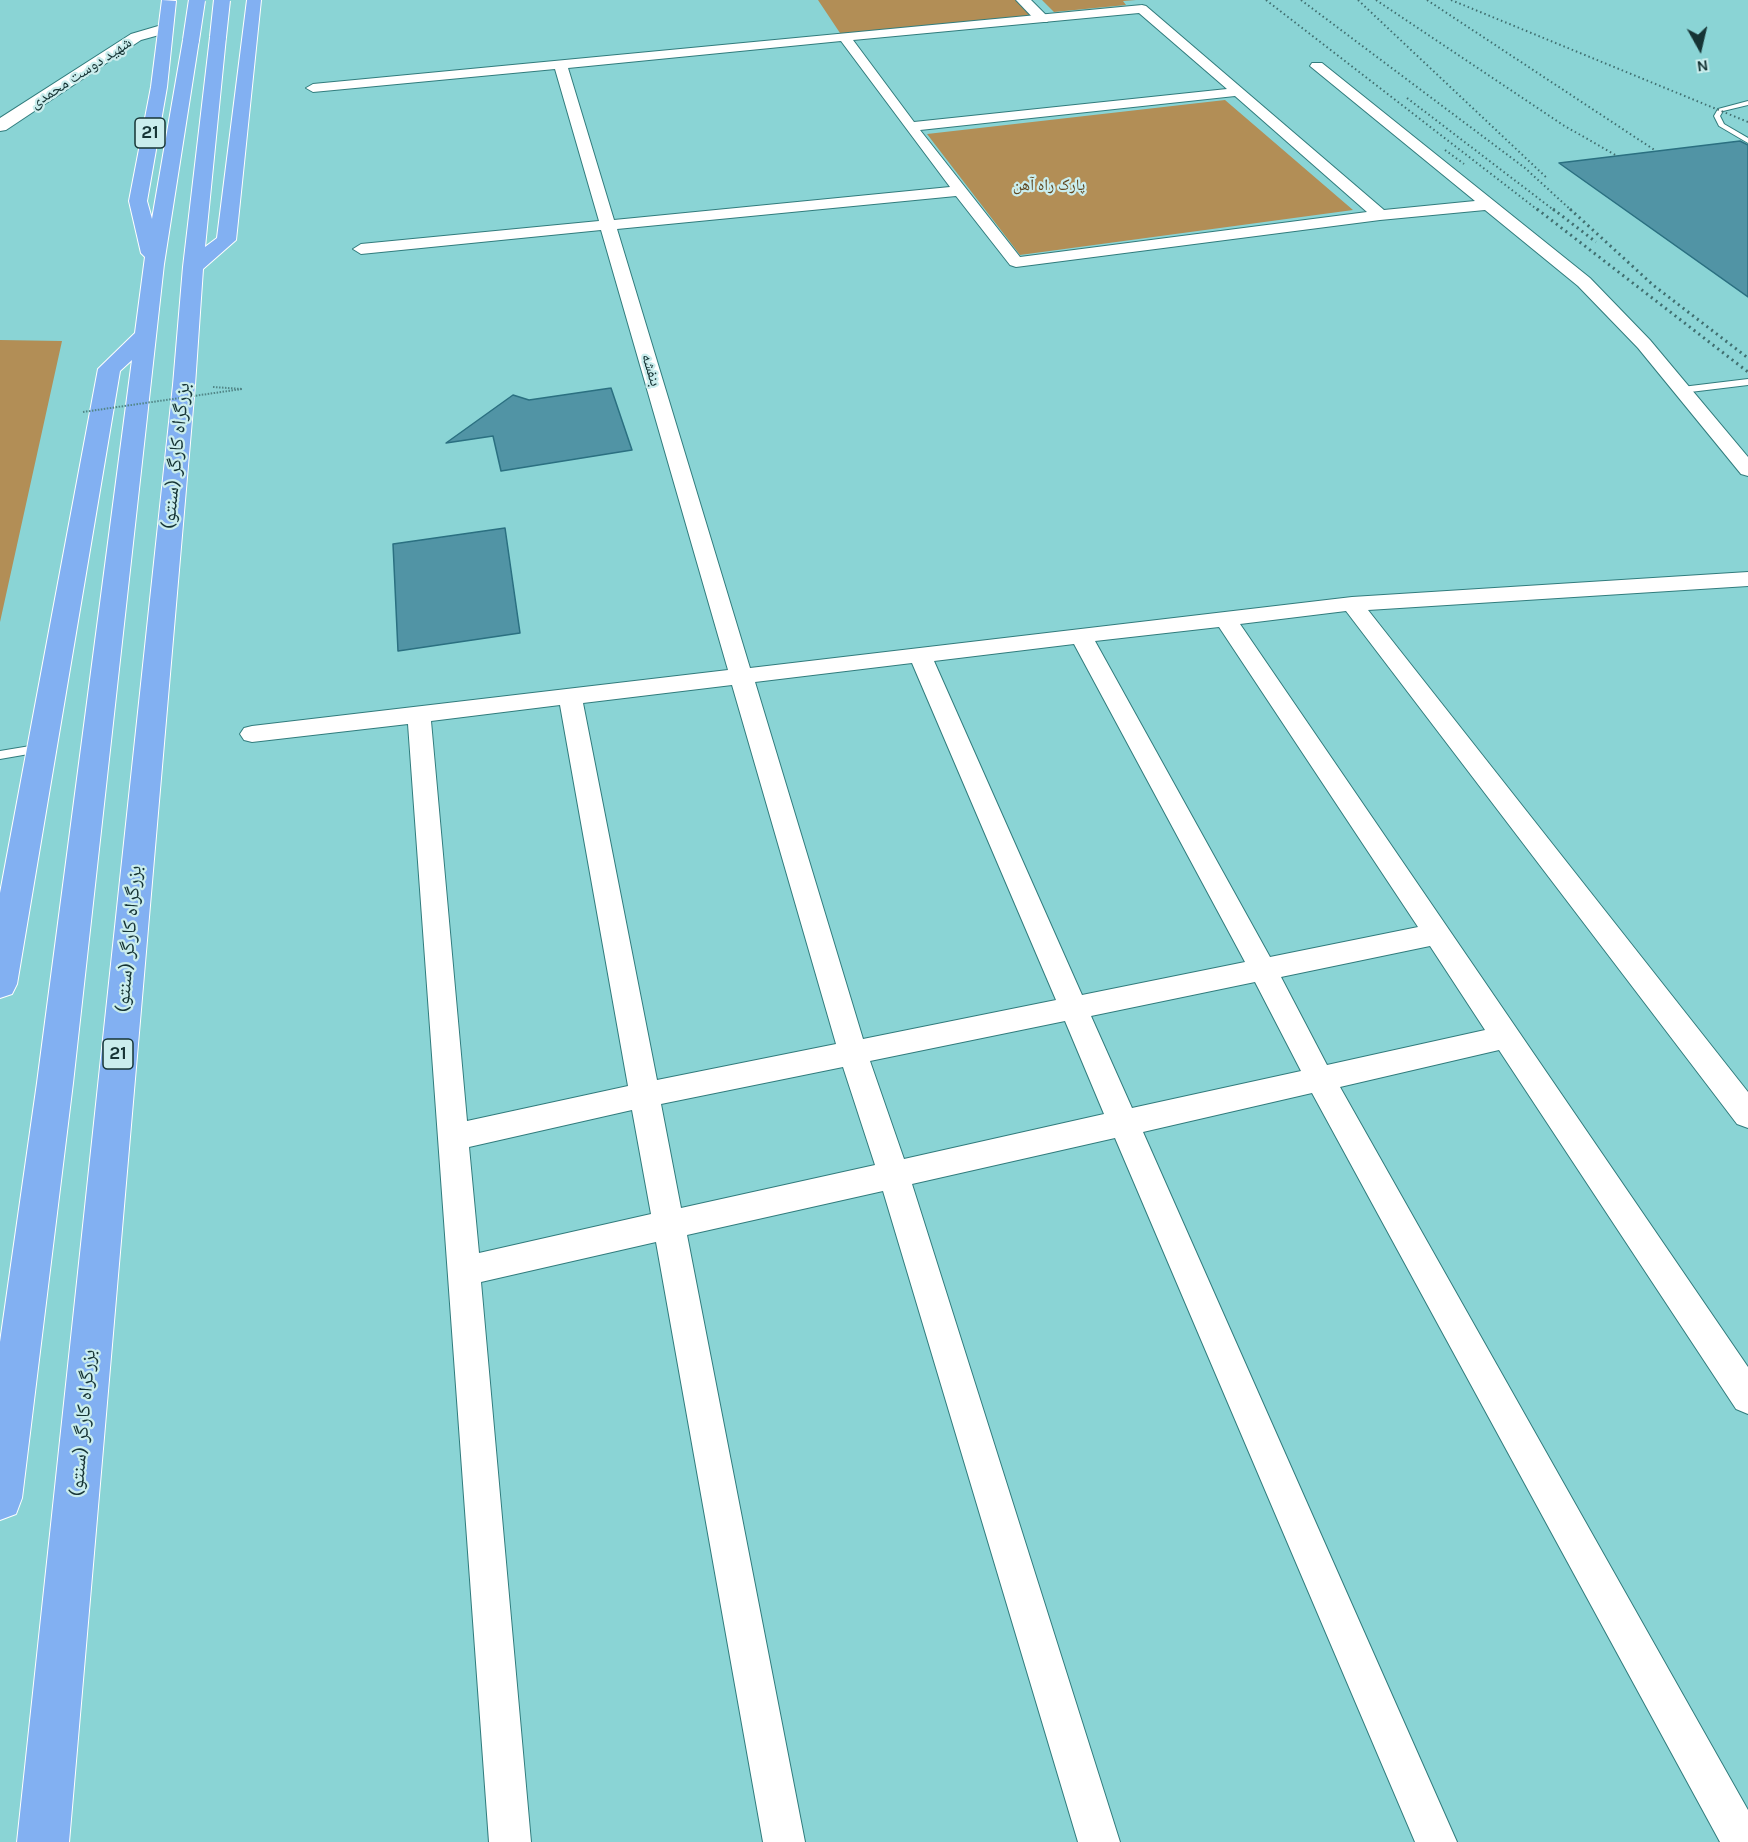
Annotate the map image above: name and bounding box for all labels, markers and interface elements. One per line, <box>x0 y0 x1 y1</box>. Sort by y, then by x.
north arrow <box>1670 18 1730 78</box>
street label: شهید دوست محمدی <box>27 33 135 113</box>
text: N <box>1696 56 1710 77</box>
road number: 21 <box>135 118 165 148</box>
park label: پارک راه آهن <box>1013 175 1085 195</box>
street label: بنفشه <box>637 351 665 389</box>
street label: بزرگراه کارگر (سنتو) <box>156 381 196 531</box>
street label: بزرگراه کارگر (سنتو) <box>111 865 147 1013</box>
road number: 21 <box>103 1039 133 1069</box>
street label: بزرگراه کارگر (سنتو) <box>65 1349 101 1497</box>

